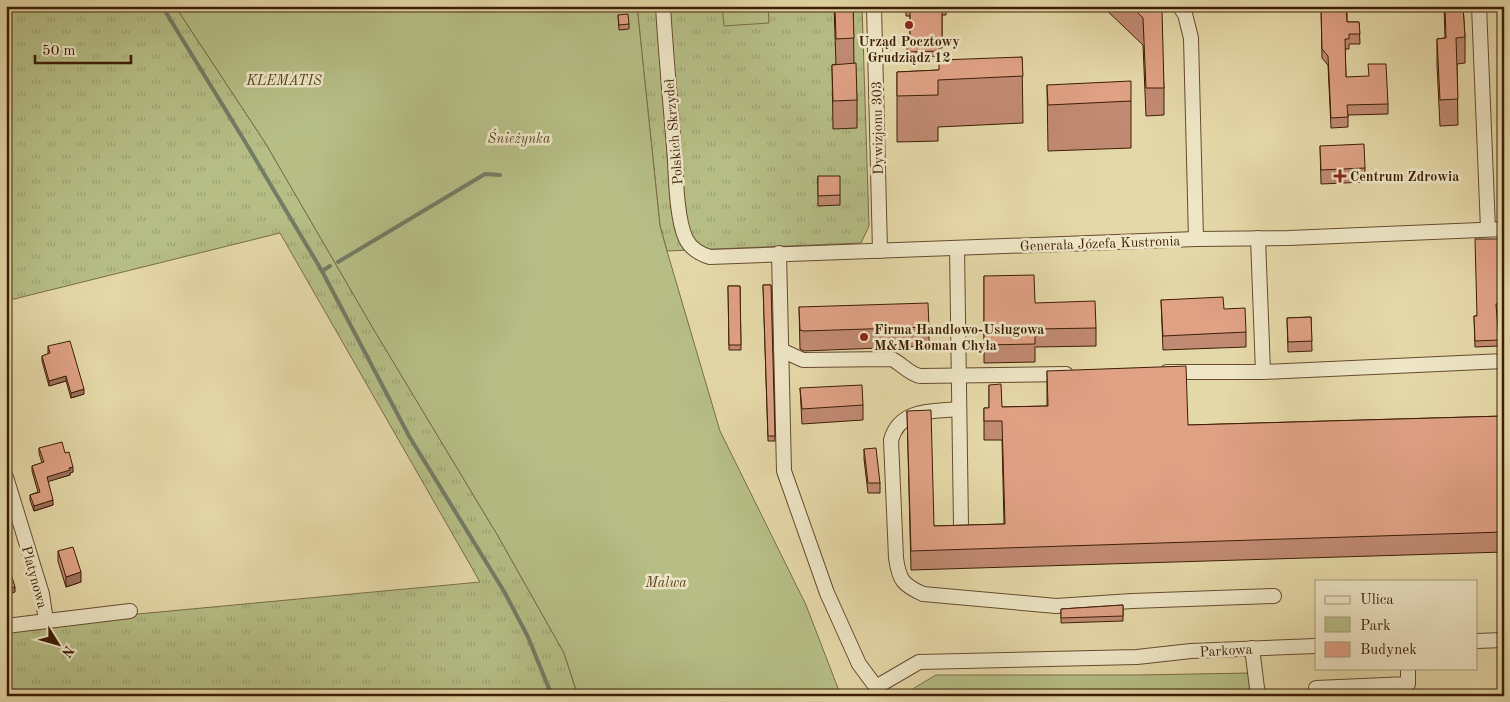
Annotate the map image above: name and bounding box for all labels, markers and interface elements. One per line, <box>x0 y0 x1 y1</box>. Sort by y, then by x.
marker: Urząd Pocztowy Grudziądz 12 <box>903 19 915 31</box>
scale bar <box>35 32 131 64</box>
place label: Urząd Pocztowy Grudziądz 12 <box>858 35 960 65</box>
text: 50 m <box>42 44 76 59</box>
park label: KLEMATIS <box>245 74 322 88</box>
street label: Polskich Skrzydeł <box>662 78 686 186</box>
street label: Dywizjonu 303 <box>870 81 886 175</box>
park label: Śnieżynka <box>488 128 551 147</box>
marker: Centrum Zdrowia <box>1334 170 1346 182</box>
place label: Centrum Zdrowia <box>1350 170 1459 184</box>
street label: Generała Józefa Kustronia <box>1020 234 1181 254</box>
place label: Firma Handlowo-Usługowa M&M Roman Chyła <box>874 323 1044 353</box>
marker: Firma Handlowo-Usługowa M&M Roman Chyła <box>858 331 870 343</box>
street label: Platynowa <box>19 544 49 610</box>
park label: Malwa <box>644 576 687 590</box>
legend <box>1315 580 1478 670</box>
text: Ulica <box>1360 593 1394 608</box>
text: Park <box>1360 619 1391 634</box>
north arrow <box>32 620 82 670</box>
text: N <box>59 643 76 660</box>
street label: Parkowa <box>1199 643 1253 659</box>
text: Budynek <box>1360 643 1417 658</box>

